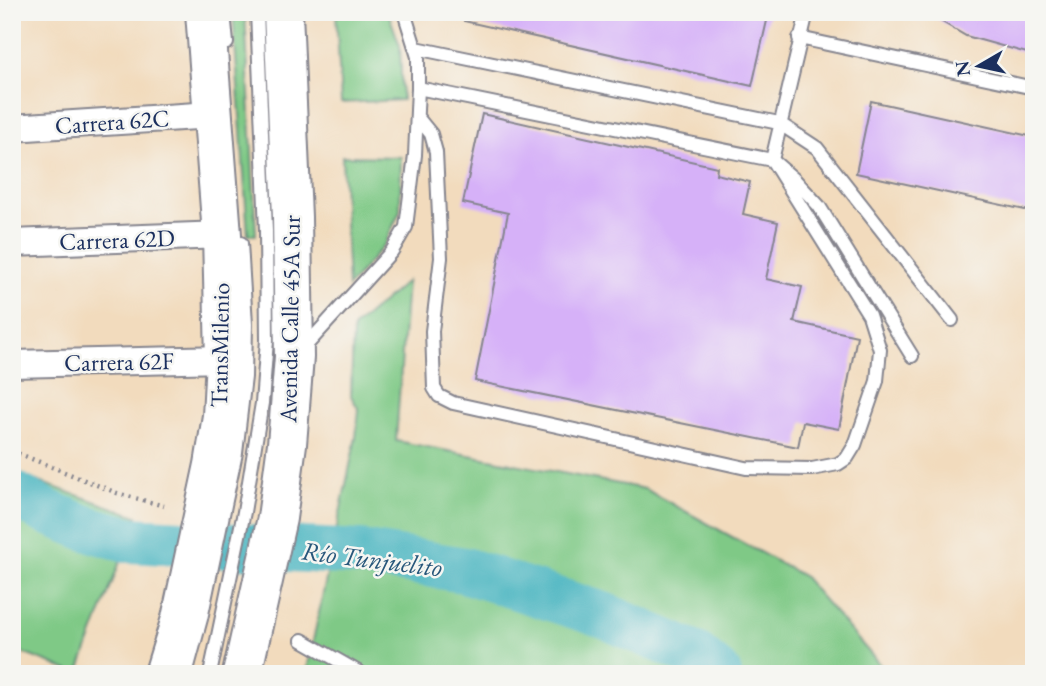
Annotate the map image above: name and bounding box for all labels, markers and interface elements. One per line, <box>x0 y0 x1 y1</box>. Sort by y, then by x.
north arrow <box>944 32 1014 102</box>
text: N <box>949 58 976 78</box>
street label: Carrera 62C <box>54 102 170 141</box>
street label: Avenida Calle 45A Sur <box>272 215 307 424</box>
street label: Carrera 62D <box>59 222 175 257</box>
street label: TransMilenio <box>203 282 236 408</box>
street label: Carrera 62F <box>64 345 174 378</box>
water label: Río Tunjuelito <box>300 534 444 584</box>

